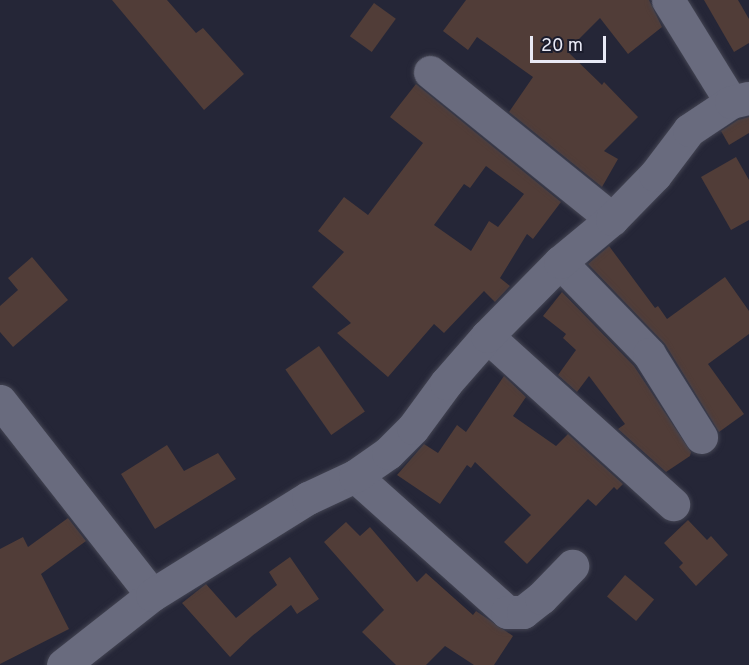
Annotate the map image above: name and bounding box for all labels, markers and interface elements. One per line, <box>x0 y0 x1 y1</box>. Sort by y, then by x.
scale bar <box>533 24 610 62</box>
text: 20 m <box>541 35 583 58</box>

